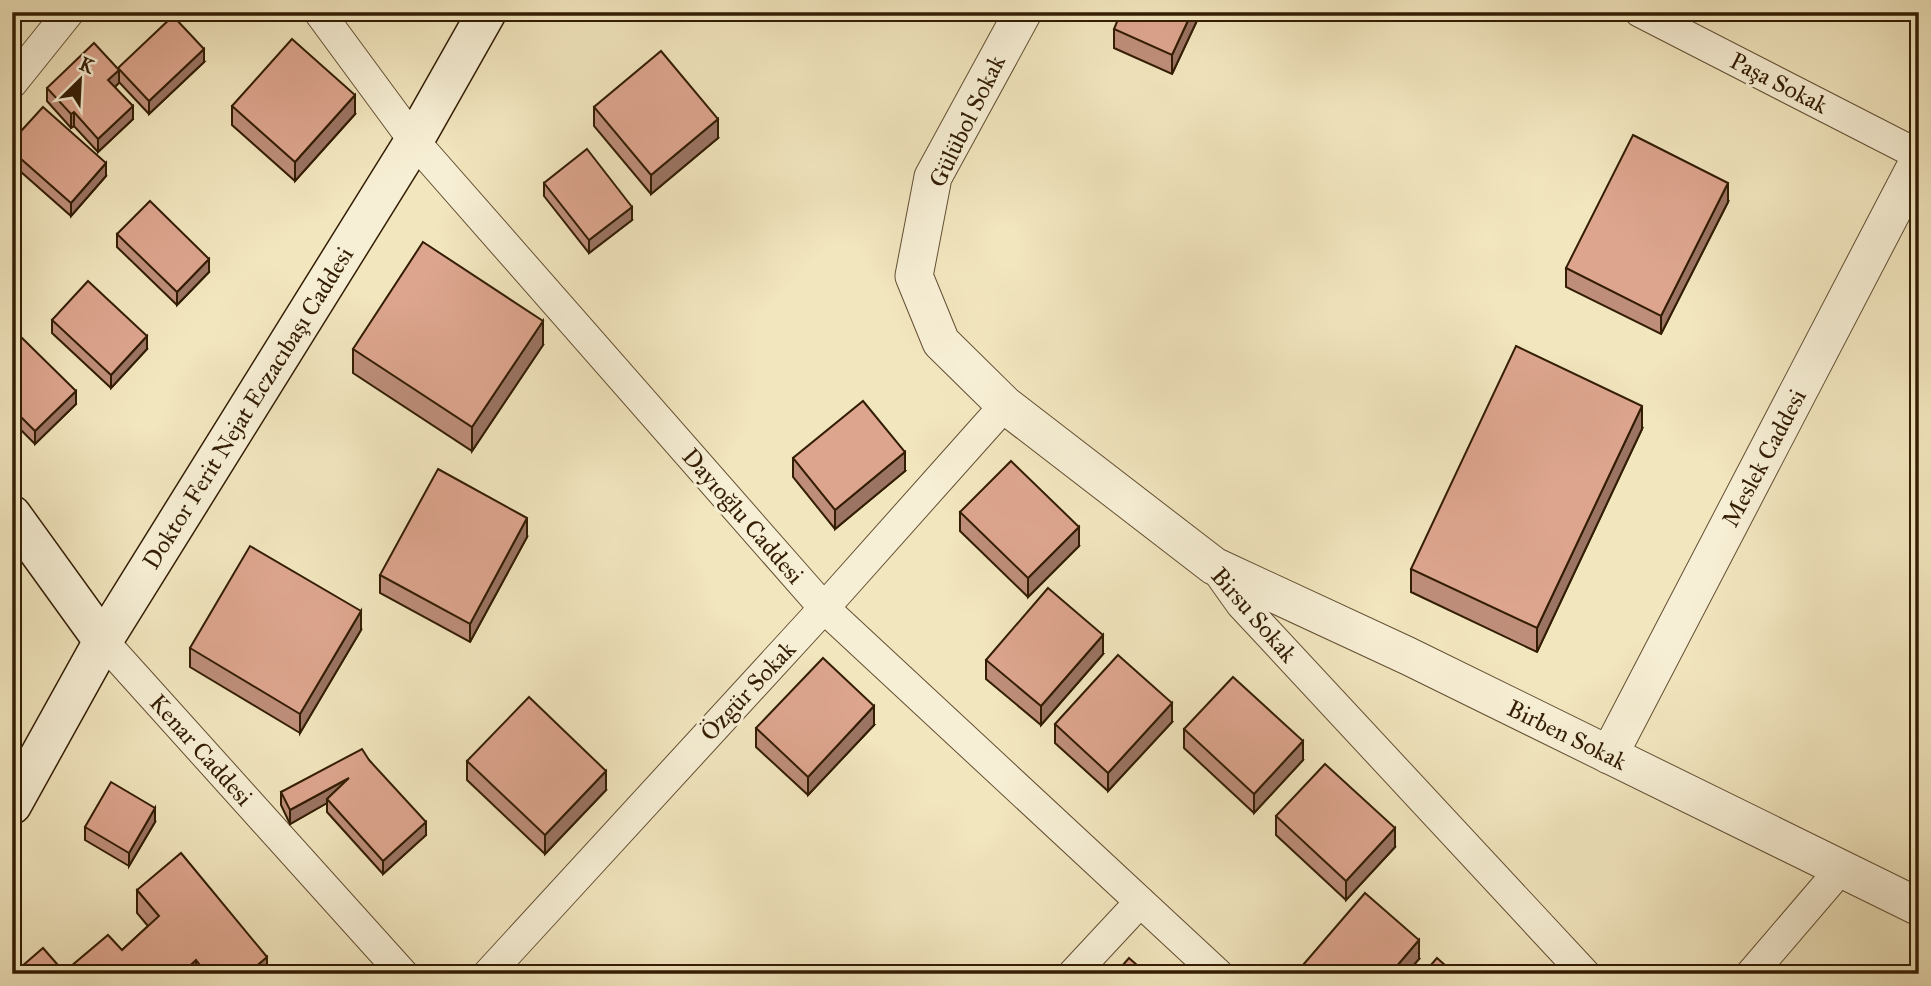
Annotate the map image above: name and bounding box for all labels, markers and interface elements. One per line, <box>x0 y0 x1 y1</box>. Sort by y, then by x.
north arrow <box>46 46 116 116</box>
street label: Paşa Sokak <box>1725 46 1834 121</box>
street label: Gülübol Sokak <box>922 49 1012 192</box>
text: K <box>76 52 99 79</box>
street label: Doktor Ferit Nejat Eczacıbaşı Caddesi <box>136 241 360 575</box>
street label: Meslek Caddesi <box>1715 384 1813 532</box>
street label: Dayıoğlu Caddesi <box>676 442 810 590</box>
street label: Birsu Sokak <box>1204 561 1304 669</box>
street label: Özgür Sokak <box>694 634 803 747</box>
street label: Kenar Caddesi <box>143 688 259 812</box>
street label: Birben Sokak <box>1502 693 1633 777</box>

